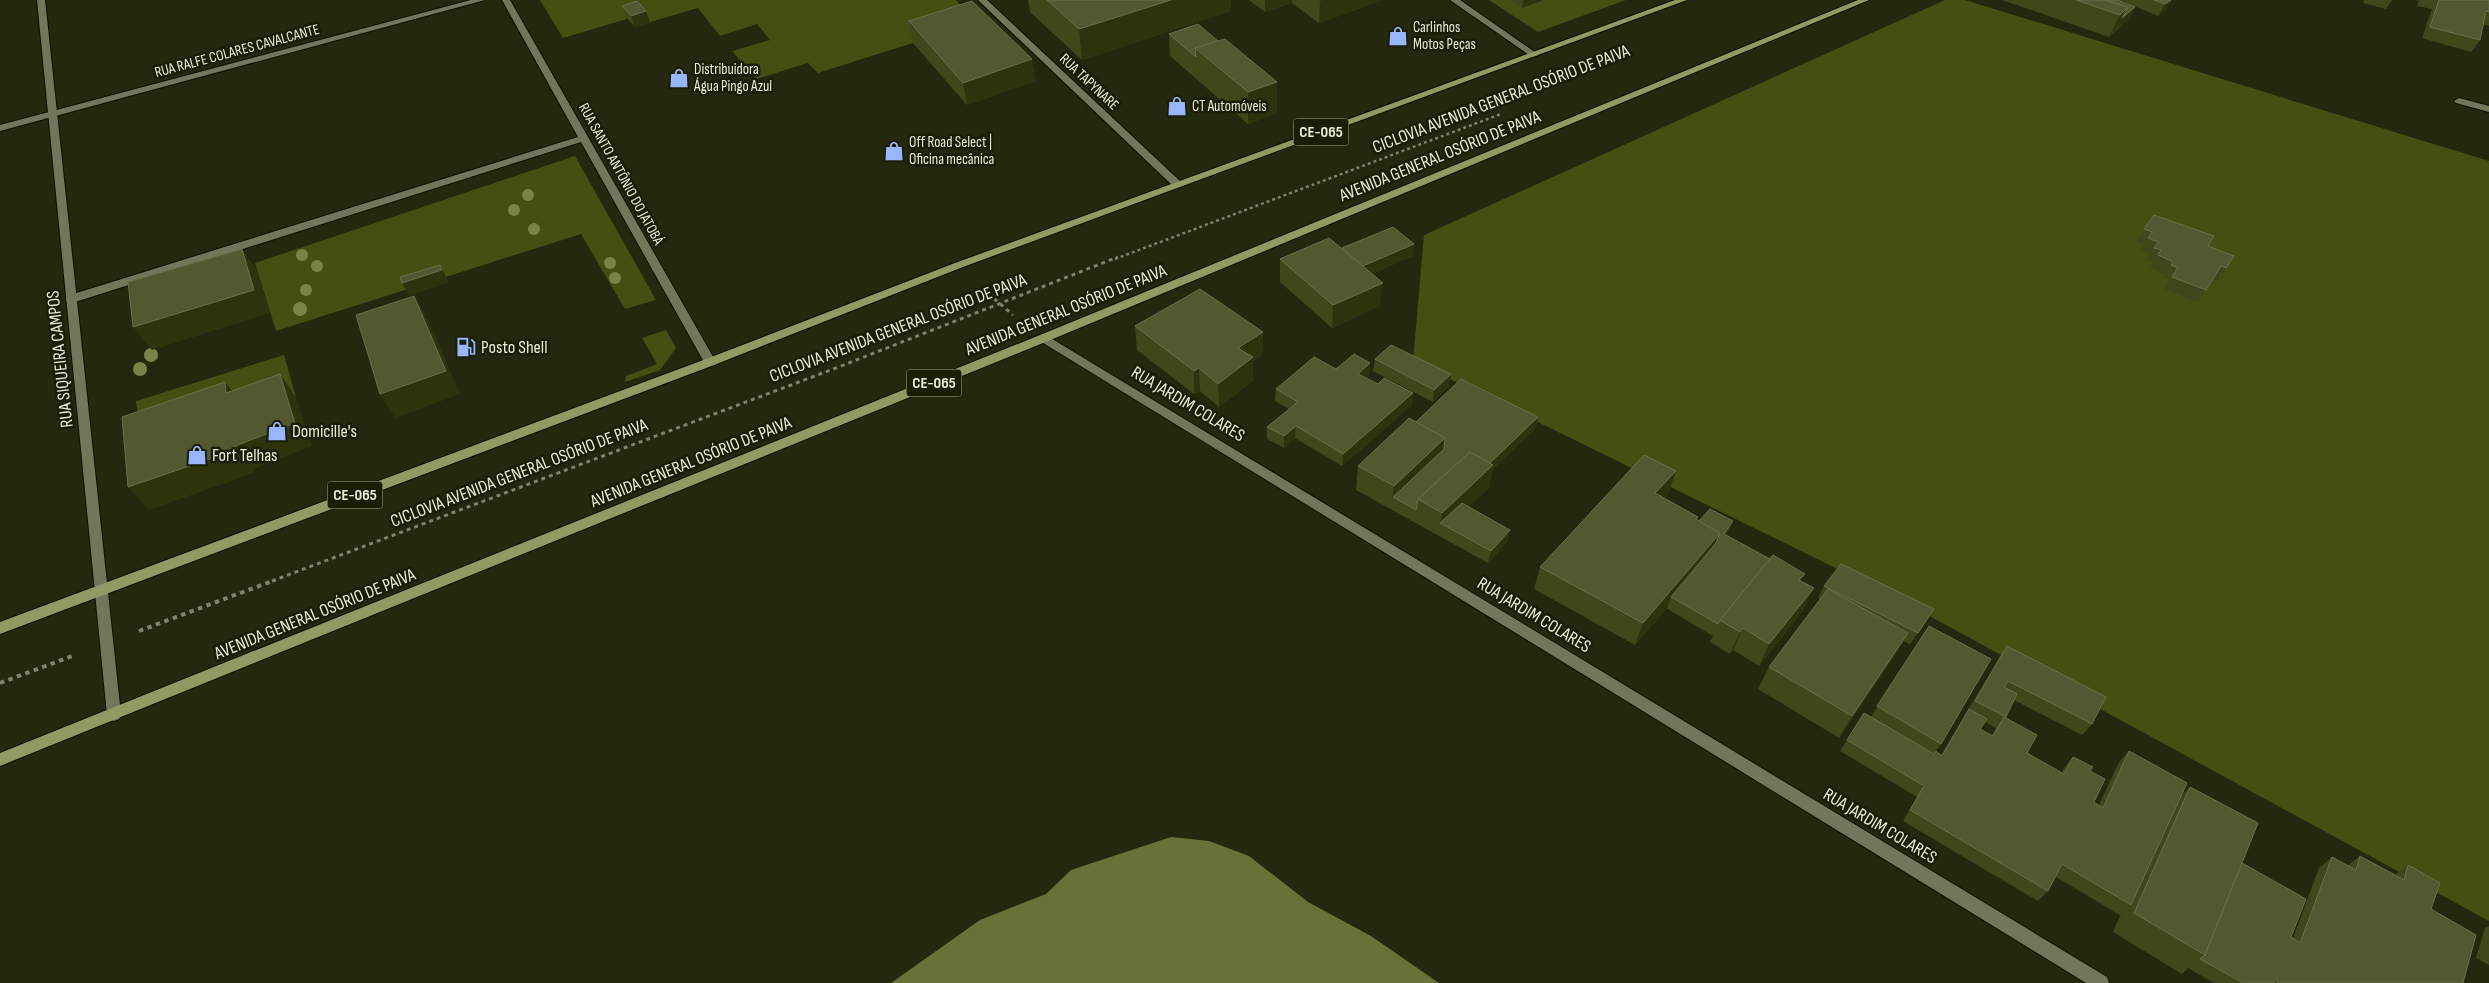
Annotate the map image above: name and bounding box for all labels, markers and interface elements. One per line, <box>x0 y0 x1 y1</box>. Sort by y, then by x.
place label: Carlinhos Motos Peças <box>1413 18 1476 54</box>
street label: RUA RALFE COLARES CAVALCANTE <box>153 20 321 82</box>
shop icon: Carlinhos Motos Peças <box>1387 25 1409 47</box>
street label: CICLOVIA AVENIDA GENERAL OSÓRIO DE PAIVA <box>1369 40 1633 158</box>
street label: RUA TAPYNARE <box>1055 50 1123 114</box>
place label: Distribuidora Água Pingo Azul <box>693 60 772 96</box>
shop icon: Distribuidora Água Pingo Azul <box>668 67 690 89</box>
shop icon: CT Automóveis <box>1166 95 1188 117</box>
place label: CT Automóveis <box>1192 97 1267 116</box>
street label: RUA SANTO ANTÔNIO DO JATOBÁ <box>574 100 668 249</box>
street label: AVENIDA GENERAL OSÓRIO DE PAIVA <box>1336 106 1544 206</box>
road number: CE-065 <box>1294 118 1348 146</box>
place label: Off Road Select | Oficina mecânica <box>909 133 995 169</box>
shop icon: Off Road Select | Oficina mecânica <box>883 140 905 162</box>
street label: AVENIDA GENERAL OSÓRIO DE PAIVA <box>961 260 1170 360</box>
street label: CICLOVIA AVENIDA GENERAL OSÓRIO DE PAIVA <box>767 269 1030 387</box>
street label: RUA SIQUEIRA CAMPOS <box>42 289 78 429</box>
fuel station icon: Posto Shell <box>455 336 477 358</box>
place label: Posto Shell <box>481 337 548 358</box>
street label: RUA JARDIM COLARES <box>1127 362 1249 446</box>
road number: CE-065 <box>906 369 962 396</box>
street label: AVENIDA GENERAL OSÓRIO DE PAIVA <box>586 412 795 512</box>
street label: CICLOVIA AVENIDA GENERAL OSÓRIO DE PAIVA <box>388 414 651 532</box>
shop icon: Domicille's <box>266 420 288 442</box>
place label: Domicille's <box>292 421 357 442</box>
shop icon: Fort Telhas <box>186 444 208 466</box>
place label: Fort Telhas <box>212 445 278 466</box>
road number: CE-065 <box>328 482 382 508</box>
street label: AVENIDA GENERAL OSÓRIO DE PAIVA <box>210 564 419 664</box>
street label: RUA JARDIM COLARES <box>1473 573 1595 657</box>
street label: RUA JARDIM COLARES <box>1819 784 1941 868</box>

